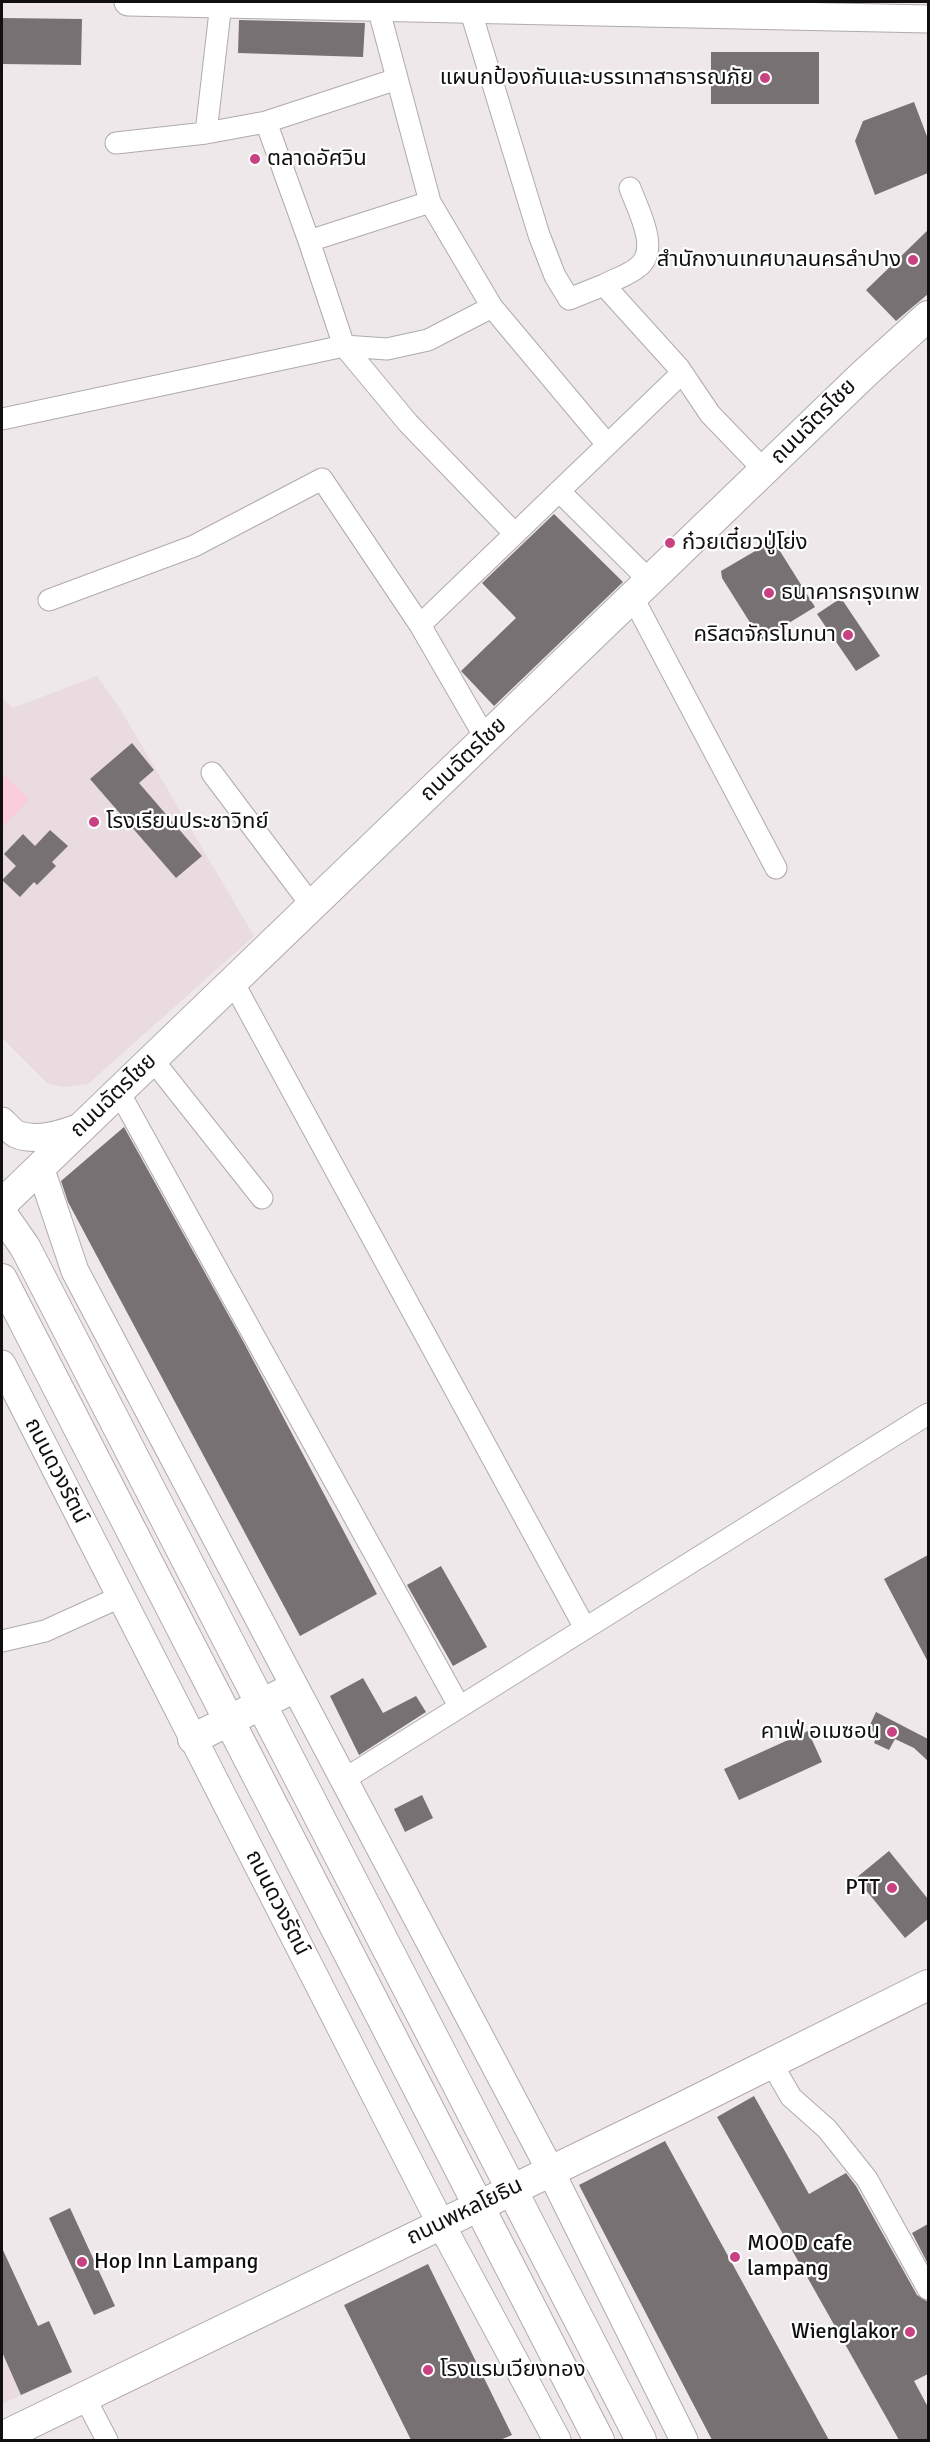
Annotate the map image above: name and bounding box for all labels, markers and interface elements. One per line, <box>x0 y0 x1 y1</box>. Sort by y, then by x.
place label: แผนกป้องกันและบรรเทาสาธารณภัย <box>440 65 753 91</box>
marker: แผนกป้องกันและบรรเทาสาธารณภัย <box>758 71 772 85</box>
place label: ตลาดอัศวิน <box>267 146 367 172</box>
marker: ตลาดอัศวิน <box>248 152 262 166</box>
place label: สำนักงานเทศบาลนครลำปาง <box>657 247 901 273</box>
marker: สำนักงานเทศบาลนครลำปาง <box>906 253 920 267</box>
street label: ถนนฉัตรไชย <box>766 374 862 470</box>
place label: ก๋วยเตี๋ยวปู่โย่ง <box>682 530 808 556</box>
marker: ก๋วยเตี๋ยวปู่โย่ง <box>663 536 677 550</box>
place label: ธนาคารกรุงเทพ <box>781 580 919 606</box>
marker: ธนาคารกรุงเทพ <box>762 586 776 600</box>
place label: คริสตจักรโมทนา <box>693 622 836 648</box>
marker: คริสตจักรโมทนา <box>841 628 855 642</box>
street label: ถนนฉัตรไชย <box>415 712 513 808</box>
place label: โรงเรียนประชาวิทย์ <box>106 809 268 835</box>
marker: โรงเรียนประชาวิทย์ <box>87 815 101 829</box>
street label: ถนนฉัตรไชย <box>65 1048 163 1144</box>
street label: ถนนดวงรัตน์ <box>18 1414 94 1528</box>
place label: คาเฟ่ อเมซอน <box>761 1719 880 1745</box>
marker: คาเฟ่ อเมซอน <box>885 1725 899 1739</box>
street label: ถนนดวงรัตน์ <box>239 1846 315 1960</box>
place label: PTT <box>845 1875 880 1901</box>
marker: PTT <box>885 1881 899 1895</box>
street label: ถนนพหลโยธิน <box>403 2173 527 2251</box>
place label: MOOD cafe lampang <box>747 2231 853 2282</box>
place label: Hop Inn Lampang <box>94 2249 258 2275</box>
marker: MOOD cafe lampang <box>728 2250 742 2264</box>
marker: Hop Inn Lampang <box>75 2255 89 2269</box>
place label: Wienglakor <box>791 2319 898 2345</box>
marker: Wienglakor <box>903 2325 917 2339</box>
place label: โรงแรมเวียงทอง <box>440 2357 585 2383</box>
marker: โรงแรมเวียงทอง <box>421 2363 435 2377</box>

